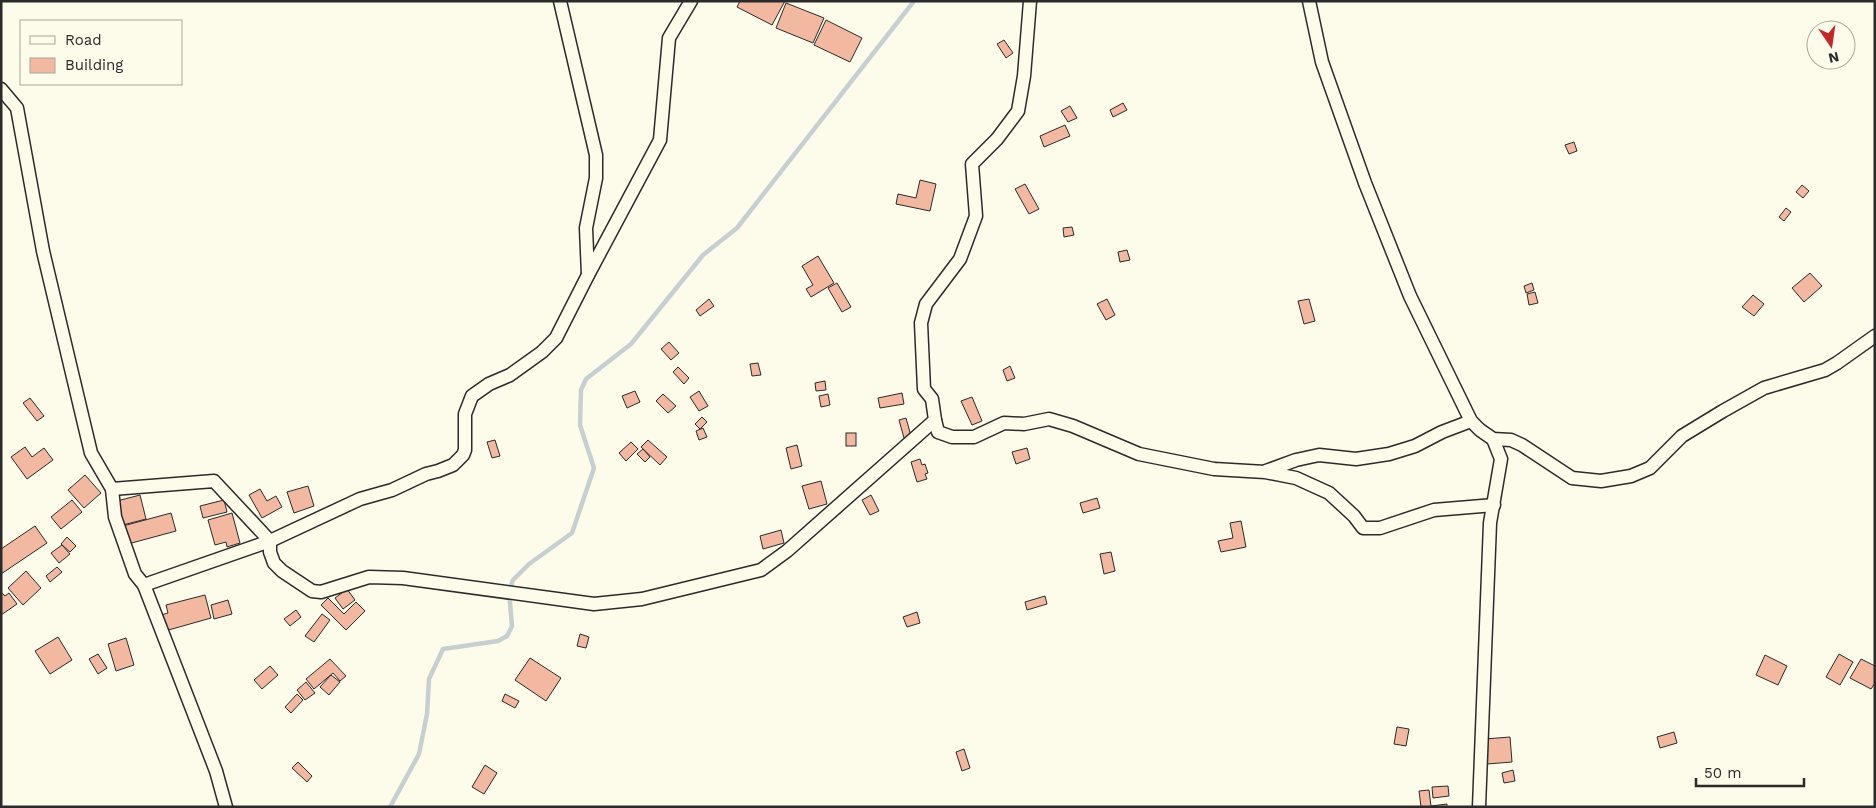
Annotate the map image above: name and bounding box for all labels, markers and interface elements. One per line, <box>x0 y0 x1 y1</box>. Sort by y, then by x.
legend <box>20 20 182 85</box>
north arrow <box>1806 20 1856 70</box>
text: Road <box>65 31 102 49</box>
text: N <box>1827 49 1841 67</box>
text: Building <box>65 56 123 74</box>
scale bar <box>1696 756 1804 788</box>
text: 50 m <box>1704 764 1741 782</box>

